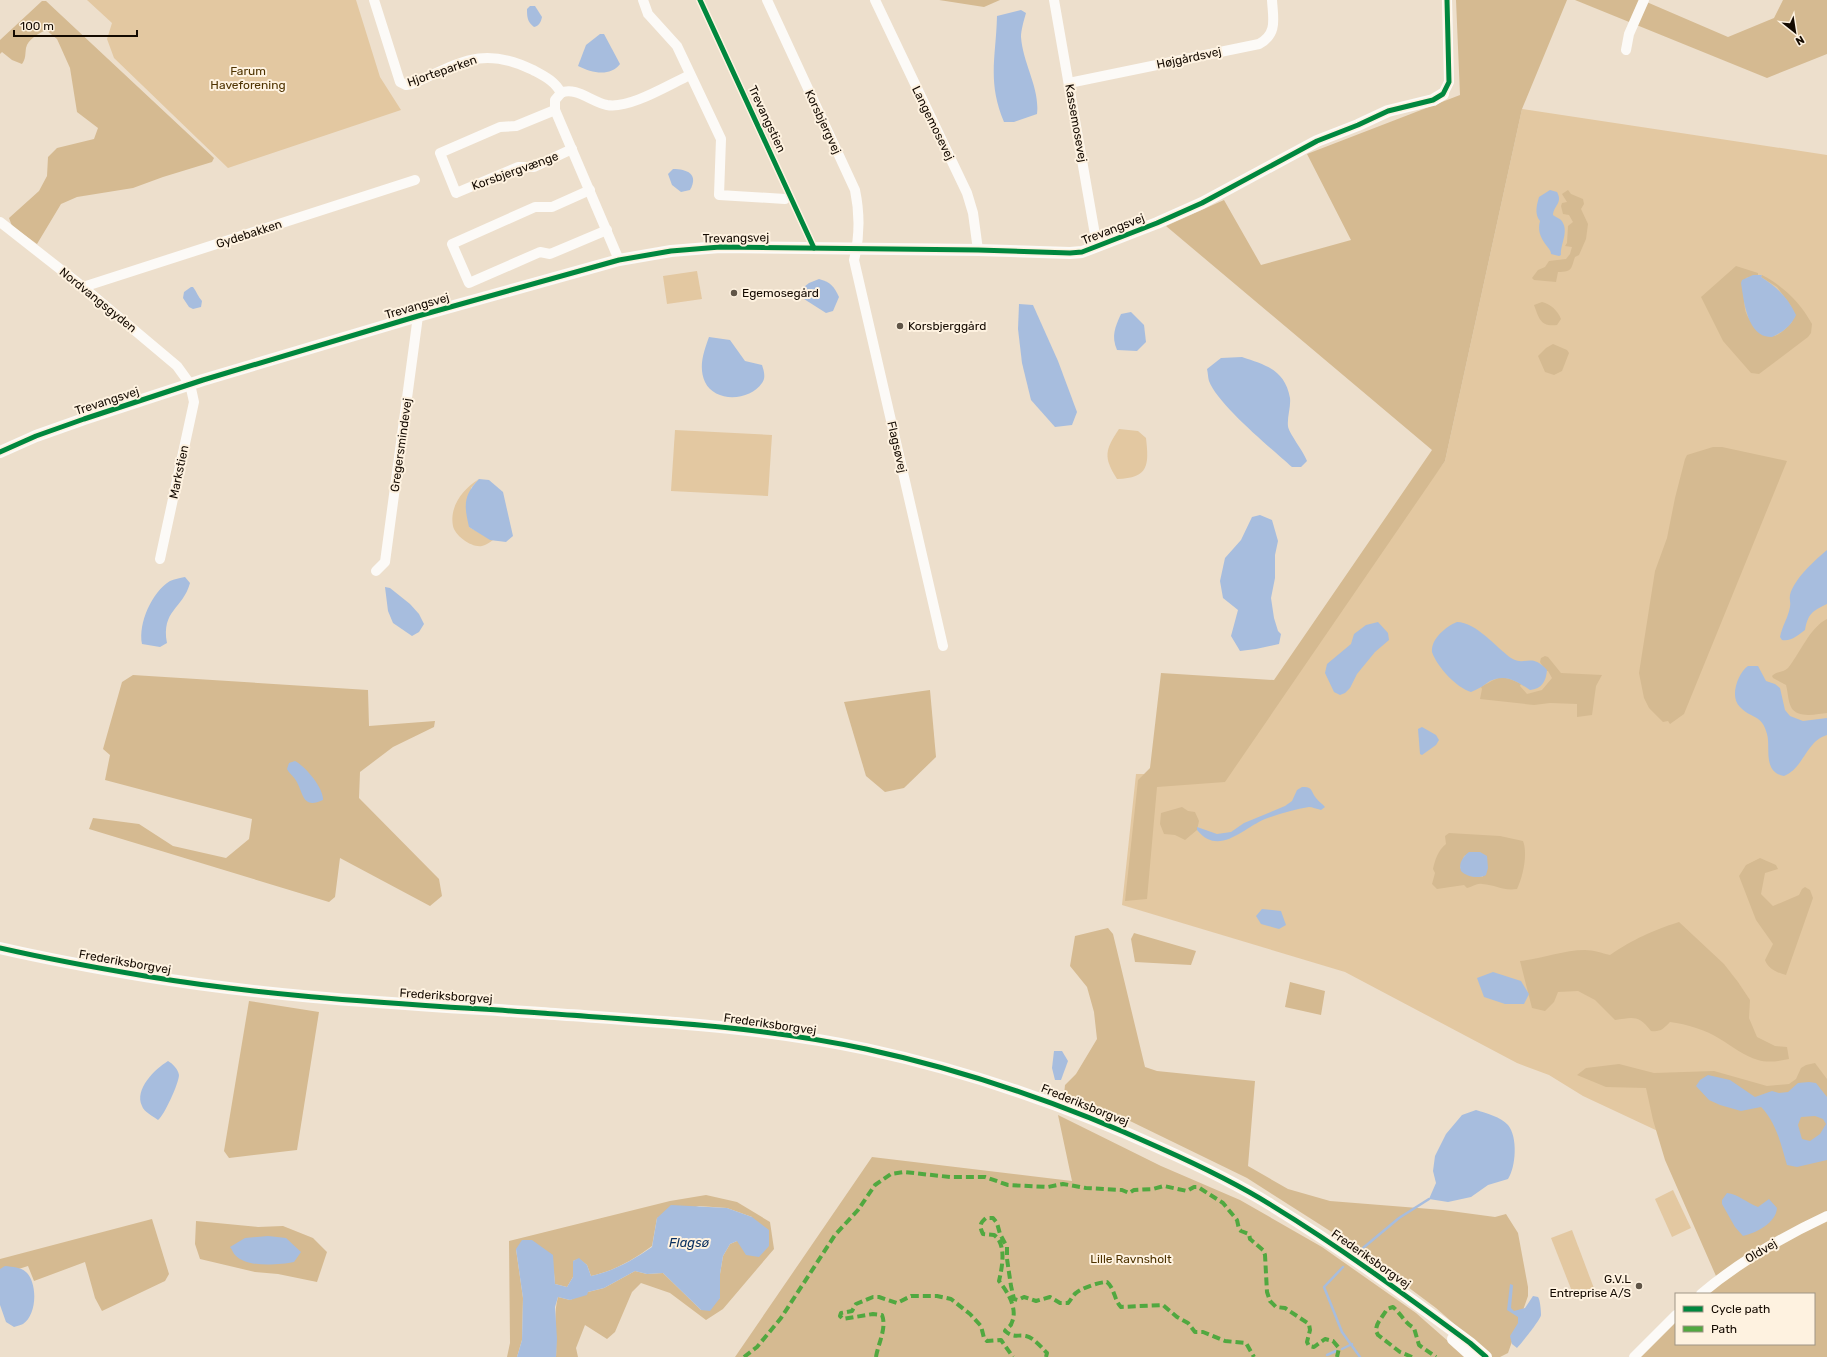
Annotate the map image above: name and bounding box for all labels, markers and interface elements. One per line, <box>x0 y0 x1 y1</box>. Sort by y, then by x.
scale bar <box>14 12 137 38</box>
north arrow <box>1775 12 1815 52</box>
text: 100 m <box>20 19 54 33</box>
text: N <box>1793 33 1806 48</box>
street label: Højgårdsvej <box>1155 44 1223 72</box>
street label: Hjorteparken <box>405 53 479 89</box>
park label: Farum Haveforening <box>210 64 286 92</box>
street label: Trevangstien <box>745 83 789 155</box>
street label: Kassemosevej <box>1062 83 1090 163</box>
street label: Langemosevej <box>909 84 957 162</box>
street label: Korsbjergvej <box>802 88 844 156</box>
street label: Korsbjergvænge <box>470 149 560 193</box>
street label: Trevangsvej <box>1079 211 1147 247</box>
street label: Gydebakken <box>214 217 284 251</box>
street label: Trevangsvej <box>703 230 769 246</box>
street label: Nordvangsgyden <box>57 265 139 335</box>
place label: Egemosegård <box>742 286 819 300</box>
marker: Egemosegård <box>729 288 739 298</box>
street label: Trevangsvej <box>383 290 451 322</box>
place label: Korsbjerggård <box>908 319 986 333</box>
marker: Korsbjerggård <box>895 321 905 331</box>
street label: Trevangsvej <box>73 384 141 418</box>
street label: Gregersmindevej <box>387 397 415 493</box>
street label: Flagsøvej <box>884 420 910 474</box>
street label: Markstien <box>166 444 192 500</box>
street label: Frederiksborgvej <box>78 947 172 977</box>
street label: Frederiksborgvej <box>399 986 493 1006</box>
street label: Frederiksborgvej <box>723 1011 817 1037</box>
street label: Frederiksborgvej <box>1039 1081 1131 1129</box>
street label: Frederiksborgvej <box>1329 1226 1413 1292</box>
water label: Flagsø <box>669 1235 710 1251</box>
street label: Oldvej <box>1743 1236 1779 1266</box>
park label: Lille Ravnsholt <box>1090 1252 1172 1266</box>
place label: G.V.L Entreprise A/S <box>1549 1272 1631 1300</box>
marker: G.V.L Entreprise A/S <box>1634 1281 1644 1291</box>
legend <box>1675 1293 1815 1345</box>
text: Cycle path <box>1711 1302 1770 1316</box>
text: Path <box>1711 1322 1737 1336</box>

